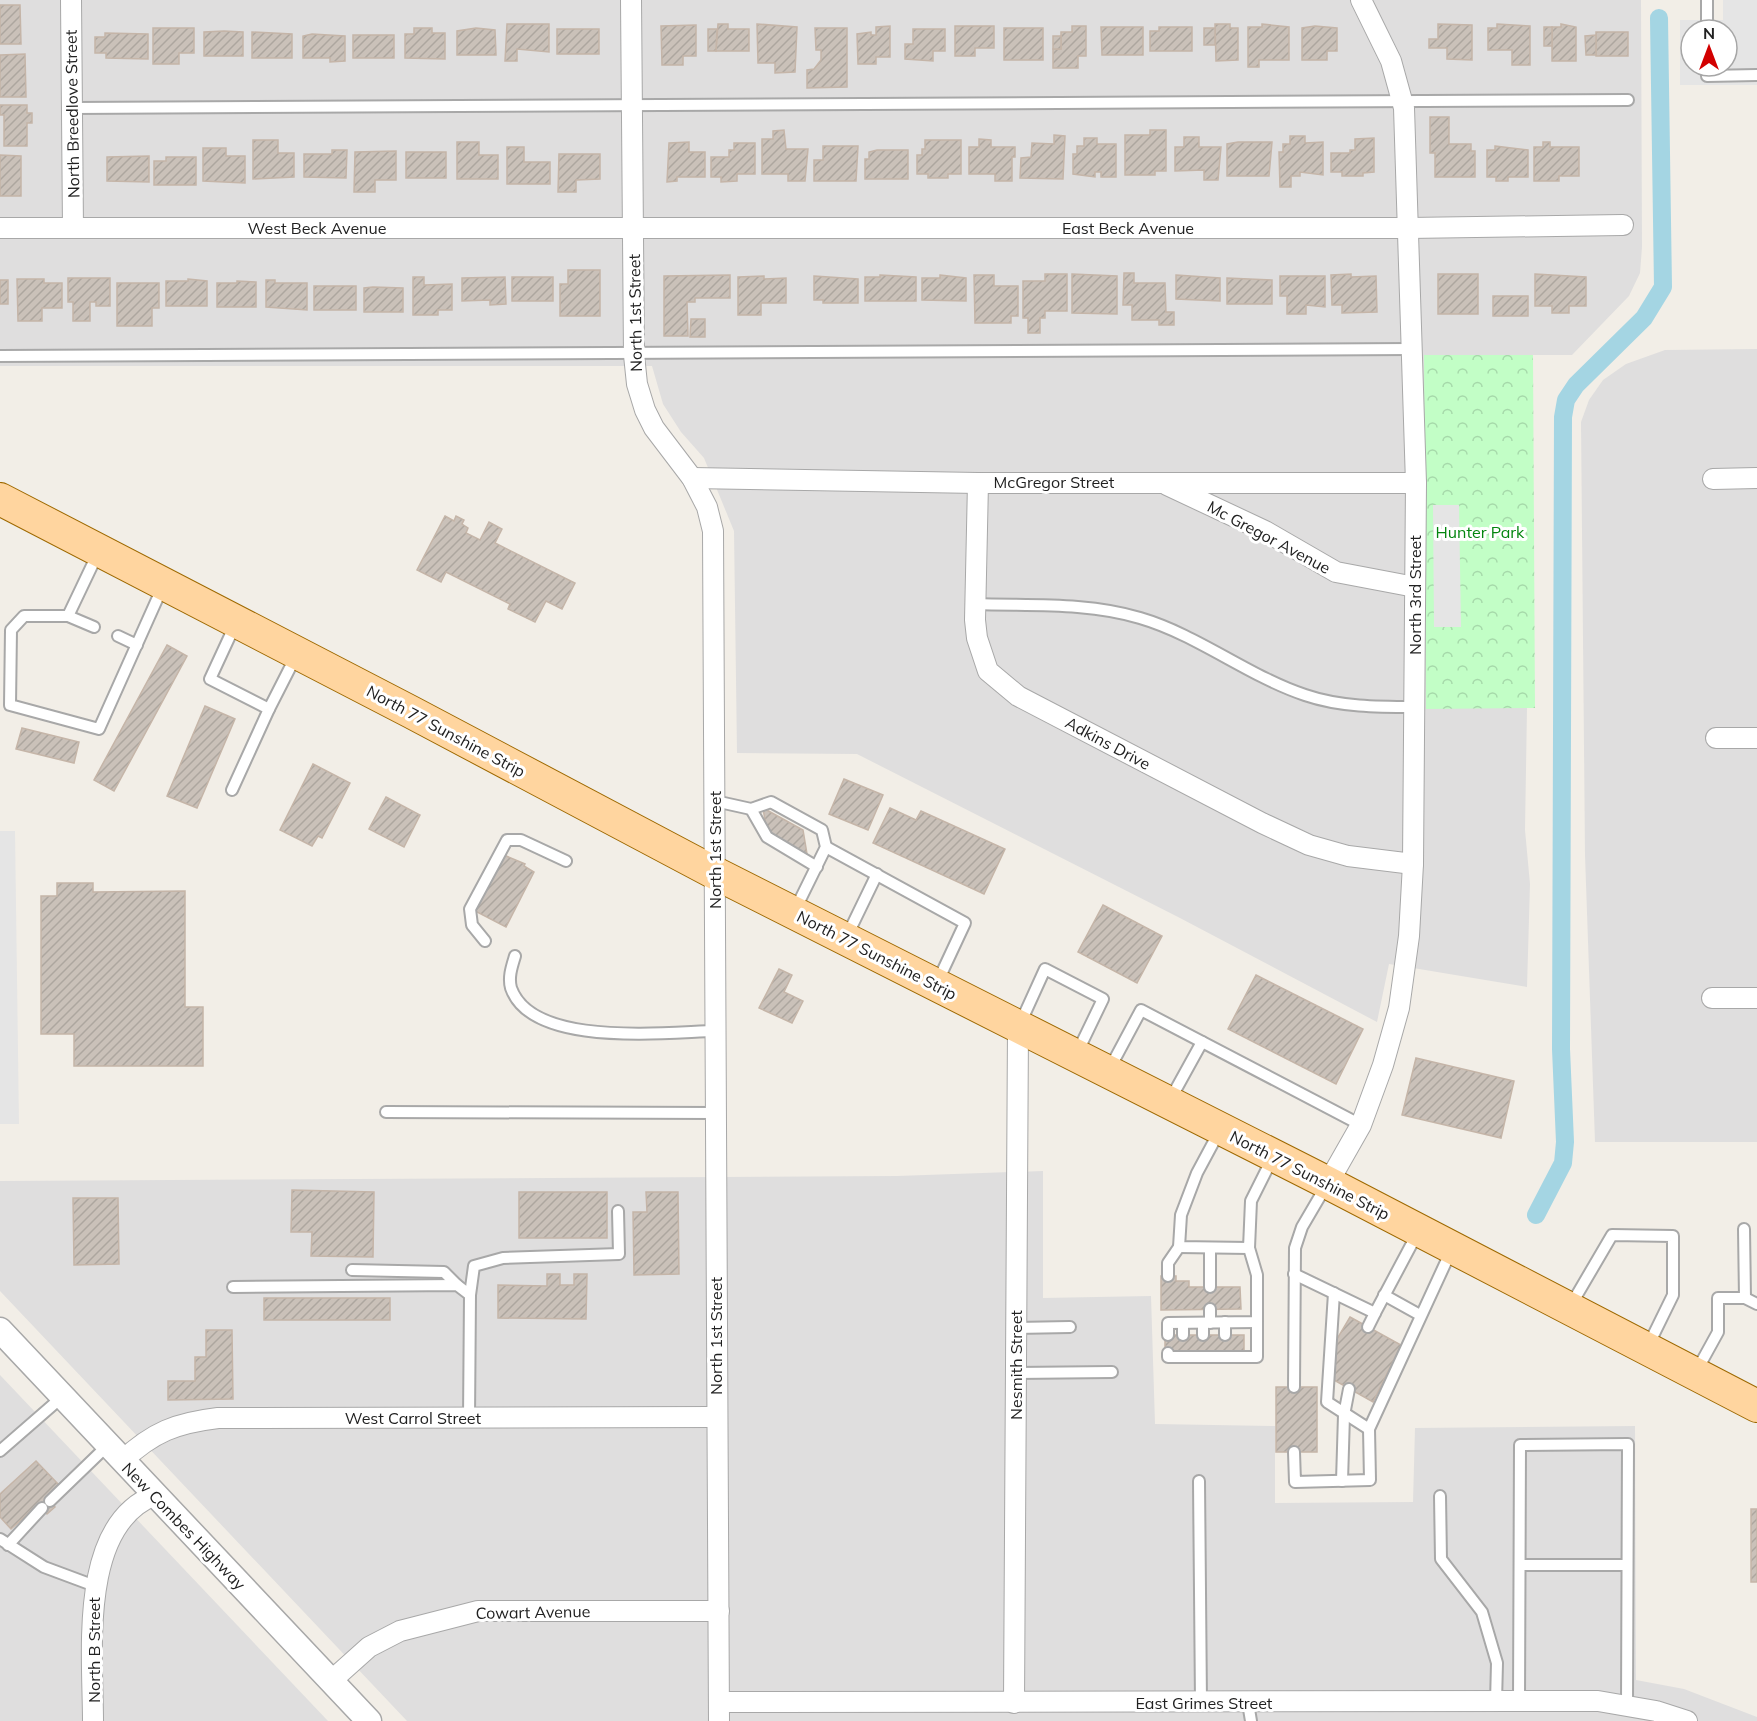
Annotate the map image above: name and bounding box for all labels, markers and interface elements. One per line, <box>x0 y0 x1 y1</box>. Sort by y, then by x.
north arrow <box>1679 18 1739 78</box>
text: N <box>1703 23 1715 43</box>
street label: North Breedlove Street <box>61 29 83 198</box>
street label: West Beck Avenue <box>248 218 386 238</box>
street label: East Beck Avenue <box>1062 218 1194 238</box>
street label: North 1st Street <box>624 253 646 372</box>
street label: McGregor Street <box>994 472 1115 492</box>
street label: Mc Gregor Avenue <box>1204 496 1334 578</box>
park label: Hunter Park <box>1436 522 1525 542</box>
street label: North 3rd Street <box>1405 535 1425 655</box>
street label: North 77 Sunshine Strip <box>363 681 529 781</box>
street label: Adkins Drive <box>1062 712 1154 774</box>
street label: North 1st Street <box>705 791 725 909</box>
street label: North 77 Sunshine Strip <box>794 906 960 1004</box>
street label: North 77 Sunshine Strip <box>1227 1126 1393 1224</box>
street label: North 1st Street <box>706 1277 726 1395</box>
street label: Nesmith Street <box>1006 1310 1026 1420</box>
street label: West Carrol Street <box>345 1408 482 1428</box>
street label: New Combes Highway <box>118 1458 250 1594</box>
street label: North B Street <box>84 1597 104 1703</box>
street label: Cowart Avenue <box>476 1601 590 1623</box>
street label: East Grimes Street <box>1136 1693 1273 1713</box>

